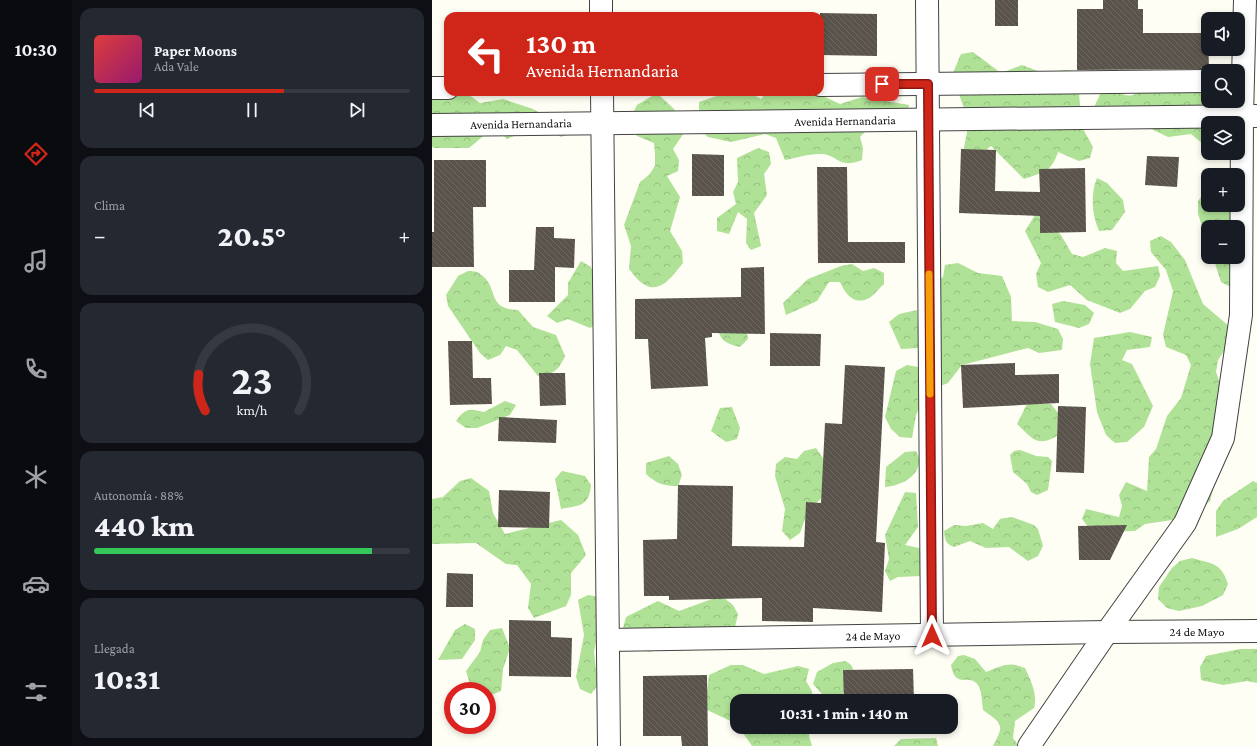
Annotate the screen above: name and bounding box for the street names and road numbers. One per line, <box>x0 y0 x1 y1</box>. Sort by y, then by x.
street label: Avenida Hernandaria <box>794 113 896 129</box>
street label: Avenida Hernandaria <box>470 116 572 132</box>
street label: 24 de Mayo <box>1170 625 1224 639</box>
street label: 24 de Mayo <box>845 629 901 643</box>

